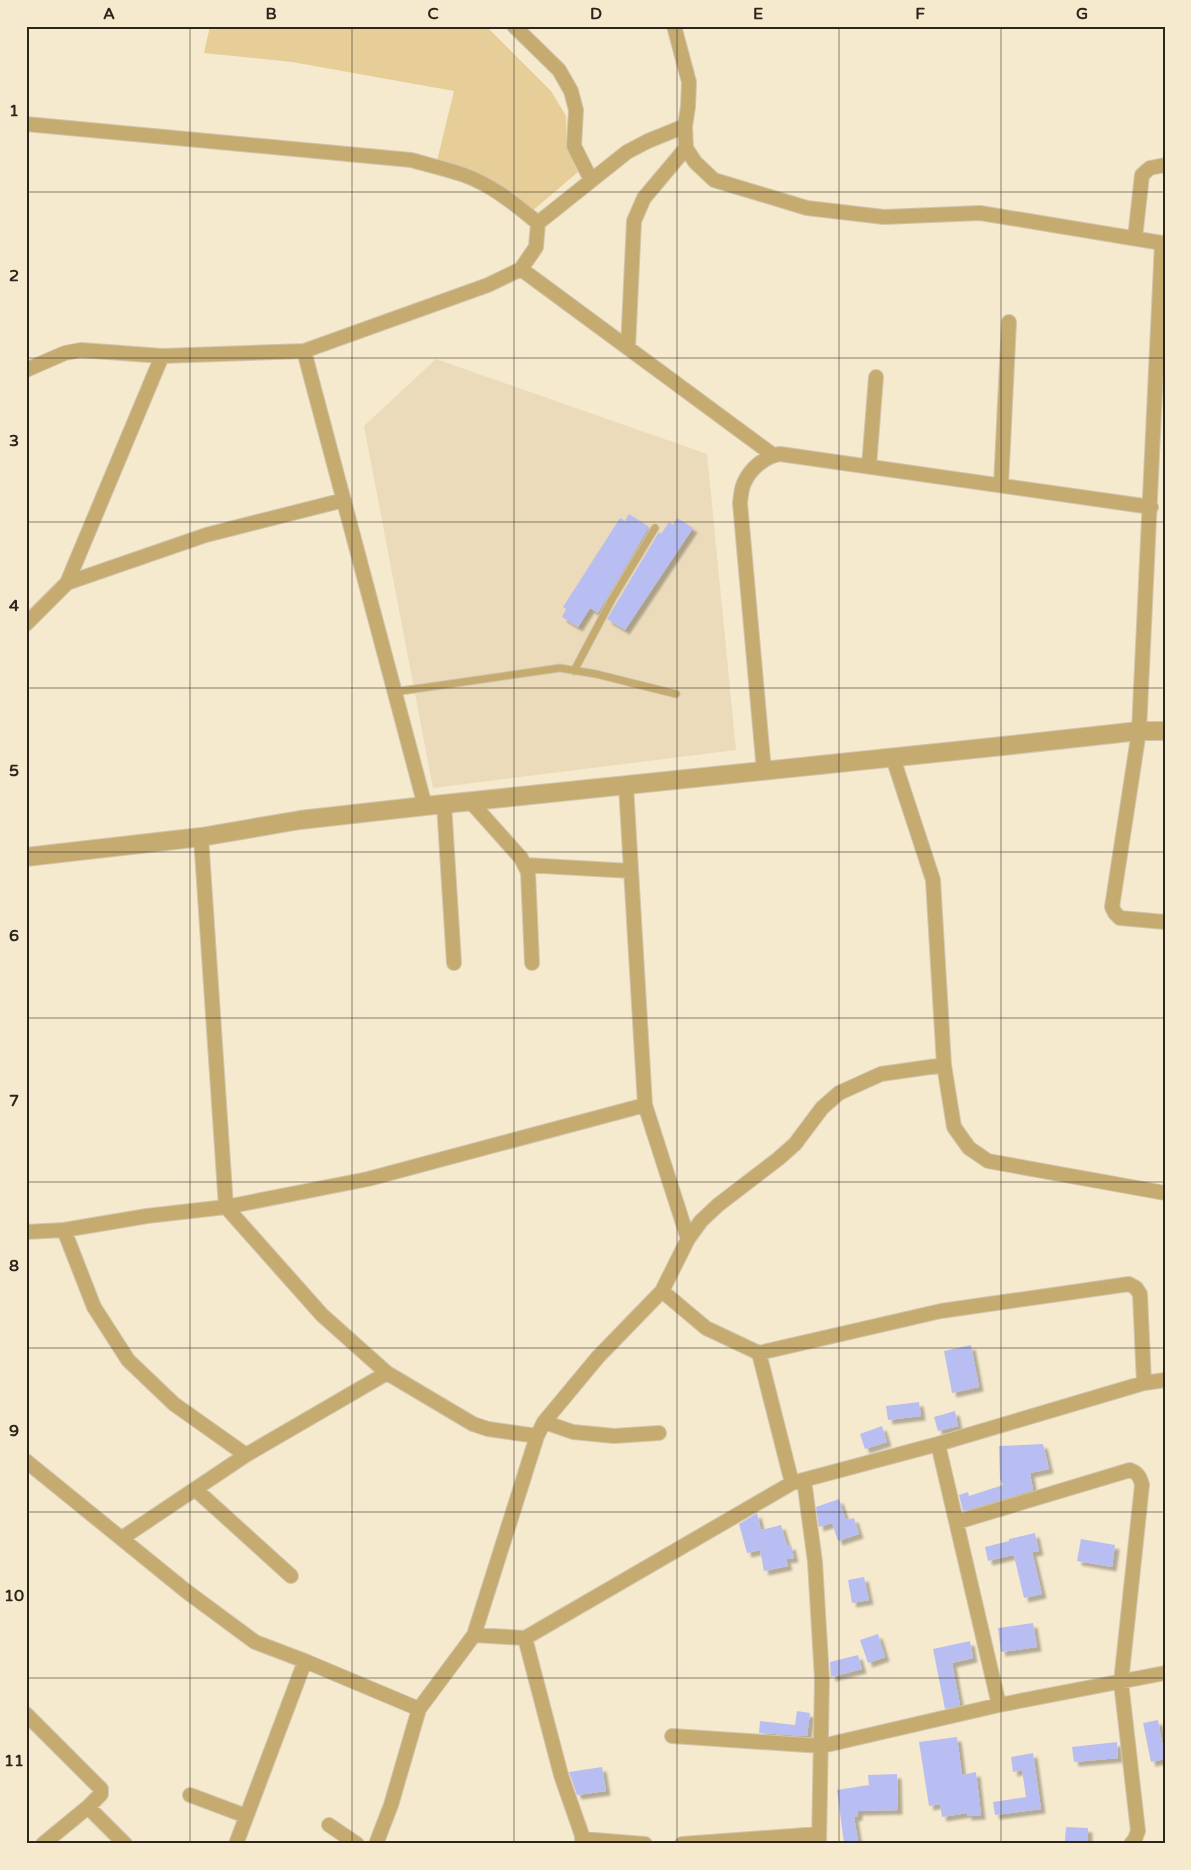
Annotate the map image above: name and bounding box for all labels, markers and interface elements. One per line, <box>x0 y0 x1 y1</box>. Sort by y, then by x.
text: A <box>103 4 115 24</box>
text: B <box>265 4 277 24</box>
text: C <box>427 4 439 24</box>
text: D <box>590 4 602 24</box>
text: E <box>753 4 763 24</box>
text: F <box>915 4 925 24</box>
text: G <box>1076 4 1088 24</box>
text: 1 <box>9 101 19 121</box>
text: 2 <box>9 266 19 286</box>
text: 3 <box>9 431 19 451</box>
text: 4 <box>9 596 19 616</box>
text: 5 <box>9 761 19 781</box>
text: 6 <box>9 926 19 946</box>
text: 7 <box>9 1091 19 1111</box>
text: 8 <box>9 1256 19 1276</box>
text: 9 <box>9 1421 19 1441</box>
text: 10 <box>4 1586 24 1606</box>
text: 11 <box>4 1751 24 1771</box>

